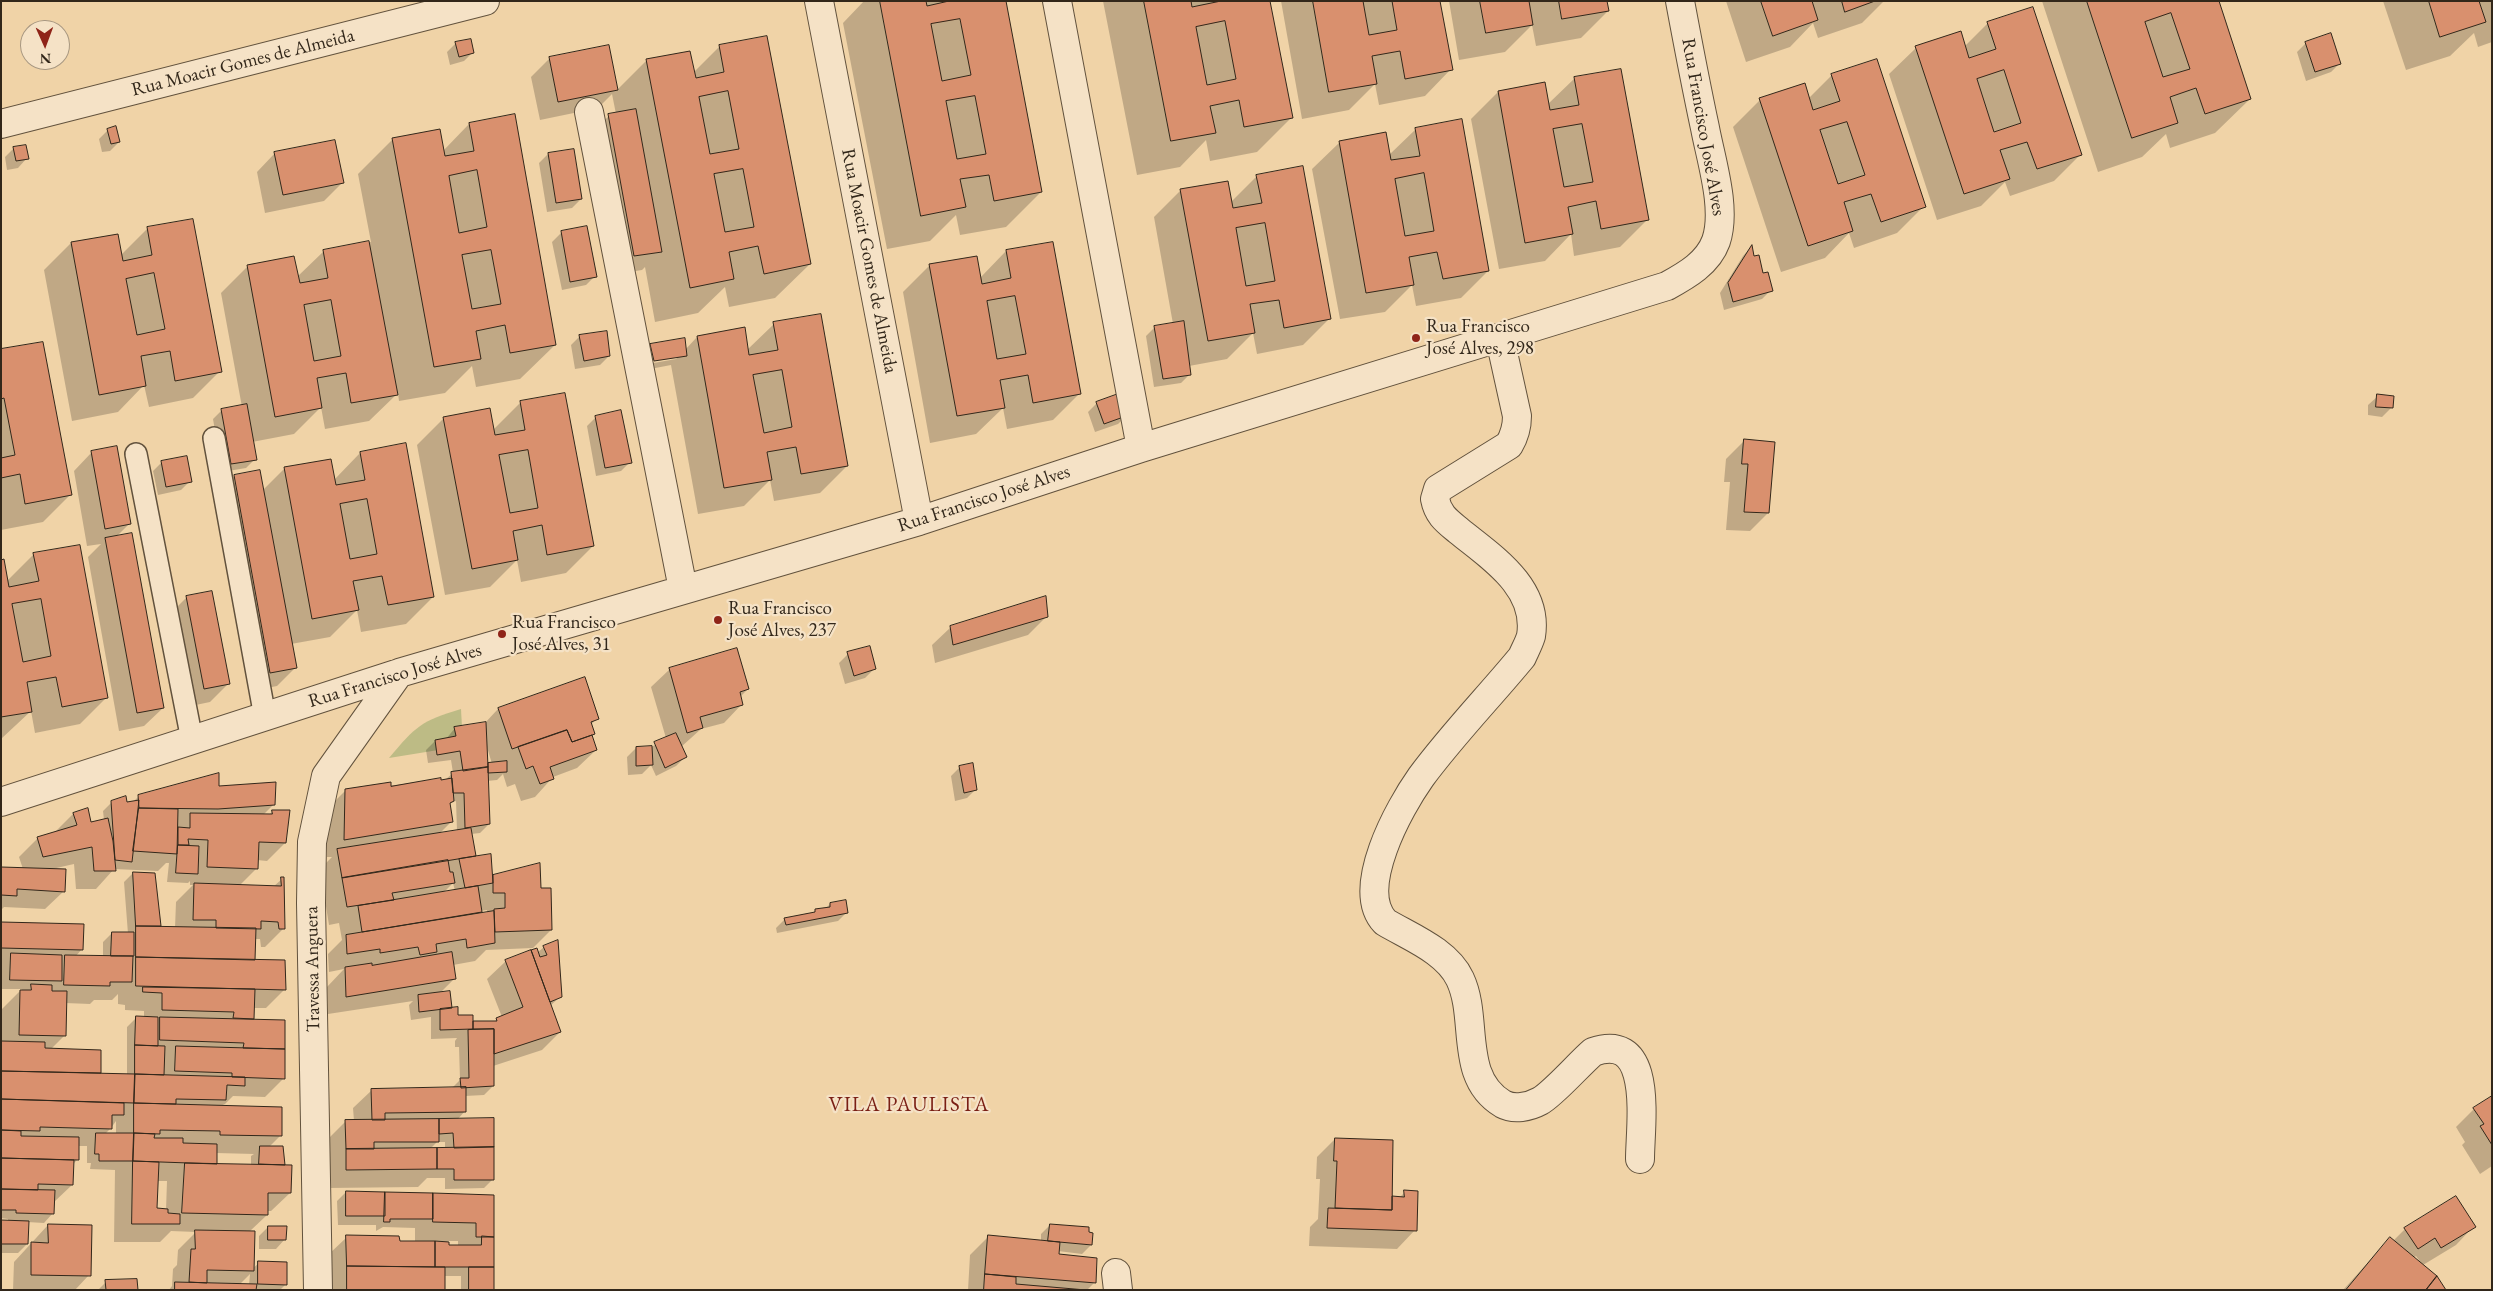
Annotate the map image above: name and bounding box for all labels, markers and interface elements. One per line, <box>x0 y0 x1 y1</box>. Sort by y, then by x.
north arrow <box>20 20 70 70</box>
street label: Rua Moacir Gomes de Almeida <box>129 24 357 102</box>
street label: Rua Francisco José Alves <box>1676 36 1730 218</box>
text: N <box>40 50 51 68</box>
street label: Rua Moacir Gomes de Almeida <box>836 147 902 375</box>
place label: Rua Francisco José Alves, 298 <box>1426 316 1534 360</box>
marker: Rua Francisco José Alves, 298 <box>1410 332 1422 344</box>
street label: Rua Francisco José Alves <box>895 460 1073 538</box>
place label: Rua Francisco José Alves, 237 <box>728 598 836 642</box>
place label: Rua Francisco José Alves, 31 <box>512 612 616 656</box>
marker: Rua Francisco José Alves, 237 <box>712 614 724 626</box>
marker: Rua Francisco José Alves, 31 <box>496 628 508 640</box>
street label: Rua Francisco José Alves <box>306 639 484 713</box>
street label: Travessa Anguera <box>301 906 325 1032</box>
district label: VILA PAULISTA <box>827 1092 991 1118</box>

